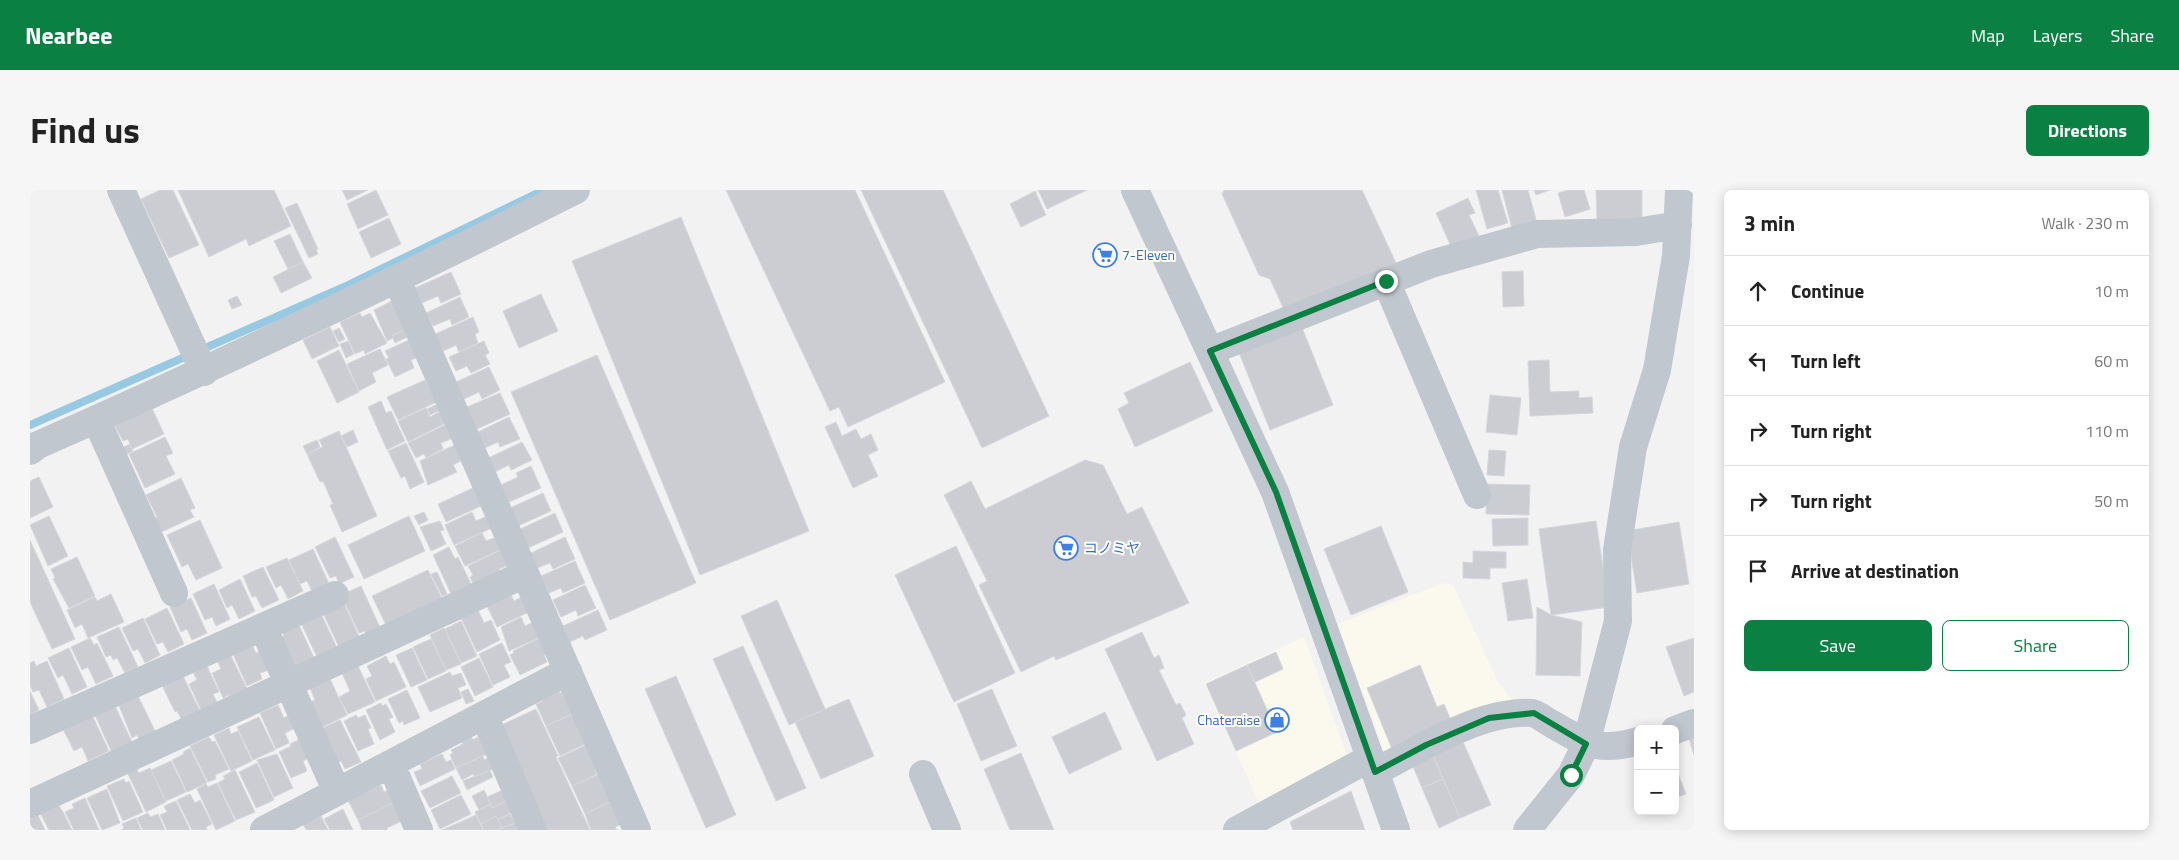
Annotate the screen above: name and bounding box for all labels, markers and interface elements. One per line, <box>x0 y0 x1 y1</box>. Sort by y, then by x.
text: Nearbee <box>25 17 112 53</box>
text: Map <box>1971 22 2005 49</box>
text: Layers <box>2033 22 2082 49</box>
text: Share <box>2110 22 2154 49</box>
text: Find us <box>30 103 140 157</box>
button: Directions <box>2026 105 2149 156</box>
text: 3 min <box>1744 207 1795 239</box>
text: Walk · 230 m <box>2041 211 2129 235</box>
supermarket icon: 7-Eleven <box>1092 242 1118 268</box>
place label: 7-Eleven <box>1122 244 1175 265</box>
route end <box>1375 270 1398 293</box>
text: Continue <box>1791 276 1864 305</box>
icon: ahead <box>1744 277 1772 305</box>
text: 10 m <box>2094 279 2129 303</box>
text: Turn left <box>1791 346 1861 375</box>
icon: left <box>1744 347 1772 375</box>
text: 60 m <box>2094 349 2129 373</box>
text: Turn right <box>1791 416 1872 445</box>
icon: right <box>1744 417 1772 445</box>
text: 110 m <box>2085 419 2129 443</box>
text: Turn right <box>1791 486 1872 515</box>
icon: right <box>1744 487 1772 515</box>
text: 50 m <box>2094 489 2129 513</box>
supermarket icon: コノミヤ <box>1053 535 1079 561</box>
place label: コノミヤ <box>1084 537 1140 558</box>
text: Arrive at destination <box>1791 556 1959 585</box>
icon: arrive <box>1744 557 1772 585</box>
button: Save <box>1744 620 1932 671</box>
button: Share <box>1942 620 2129 671</box>
shop icon: Chateraise <box>1264 707 1290 733</box>
place label: Chateraise <box>1197 709 1260 730</box>
map controls <box>1634 725 1679 815</box>
button: + <box>1634 725 1679 770</box>
route start <box>1560 764 1583 787</box>
button: − <box>1634 770 1679 815</box>

